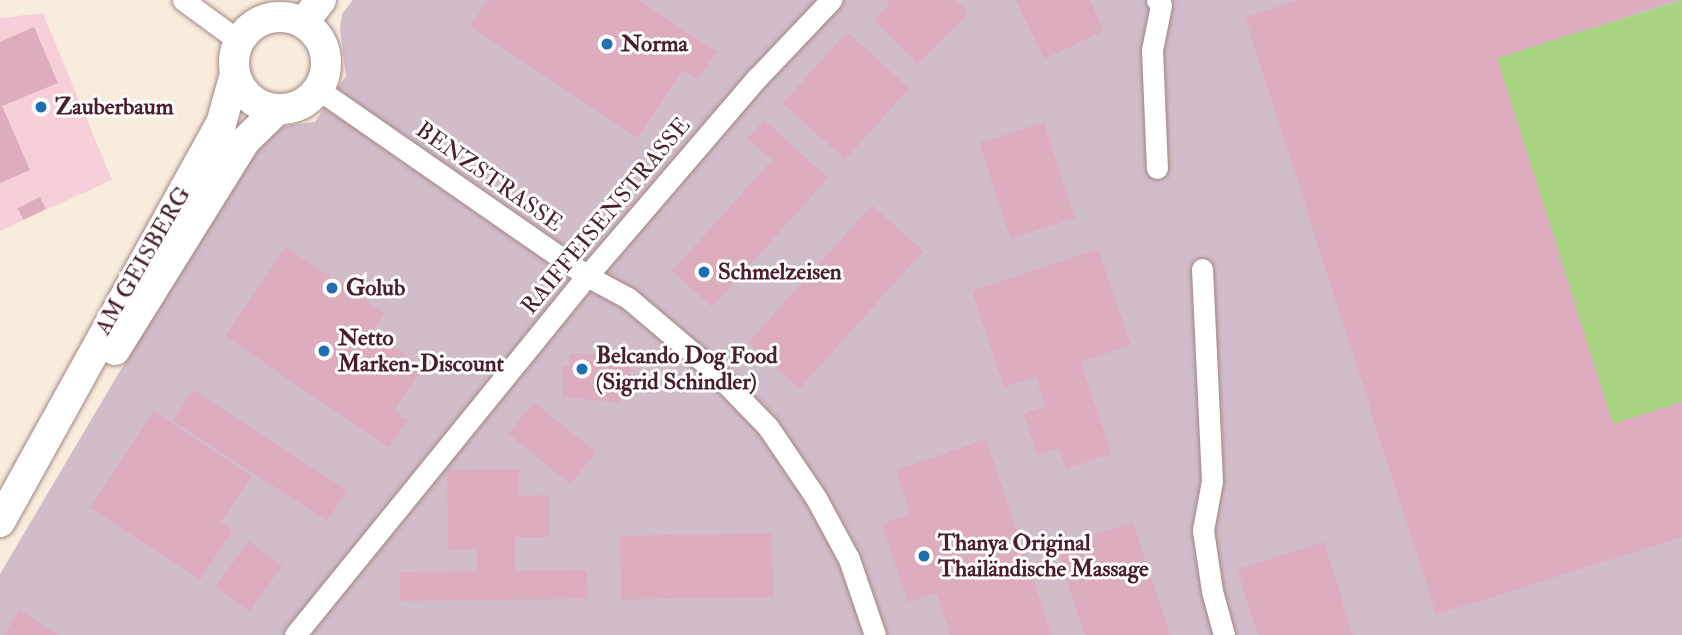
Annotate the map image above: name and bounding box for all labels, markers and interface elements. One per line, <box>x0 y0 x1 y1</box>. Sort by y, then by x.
place label: Norma <box>621 30 688 58</box>
marker: Norma <box>599 36 615 52</box>
place label: Zauberbaum <box>55 93 173 121</box>
marker: Zauberbaum <box>33 99 49 115</box>
street label: RAIFFEISENSTRASSE <box>516 112 696 320</box>
street label: BENZSTRASSE <box>410 116 568 238</box>
street label: AM GEISBERG <box>89 182 197 340</box>
place label: Schmelzeisen <box>718 258 842 286</box>
marker: Schmelzeisen <box>696 264 712 280</box>
place label: Golub <box>346 274 405 302</box>
marker: Golub <box>324 280 340 296</box>
place label: Netto Marken-Discount <box>338 324 504 378</box>
place label: Belcando Dog Food (Sigrid Schindler) <box>596 342 778 396</box>
marker: Netto Marken-Discount <box>316 343 332 359</box>
marker: Belcando Dog Food (Sigrid Schindler) <box>574 361 590 377</box>
place label: Thanya Original Thailändische Massage <box>938 529 1149 583</box>
marker: Thanya Original Thailändische Massage <box>916 548 932 564</box>

